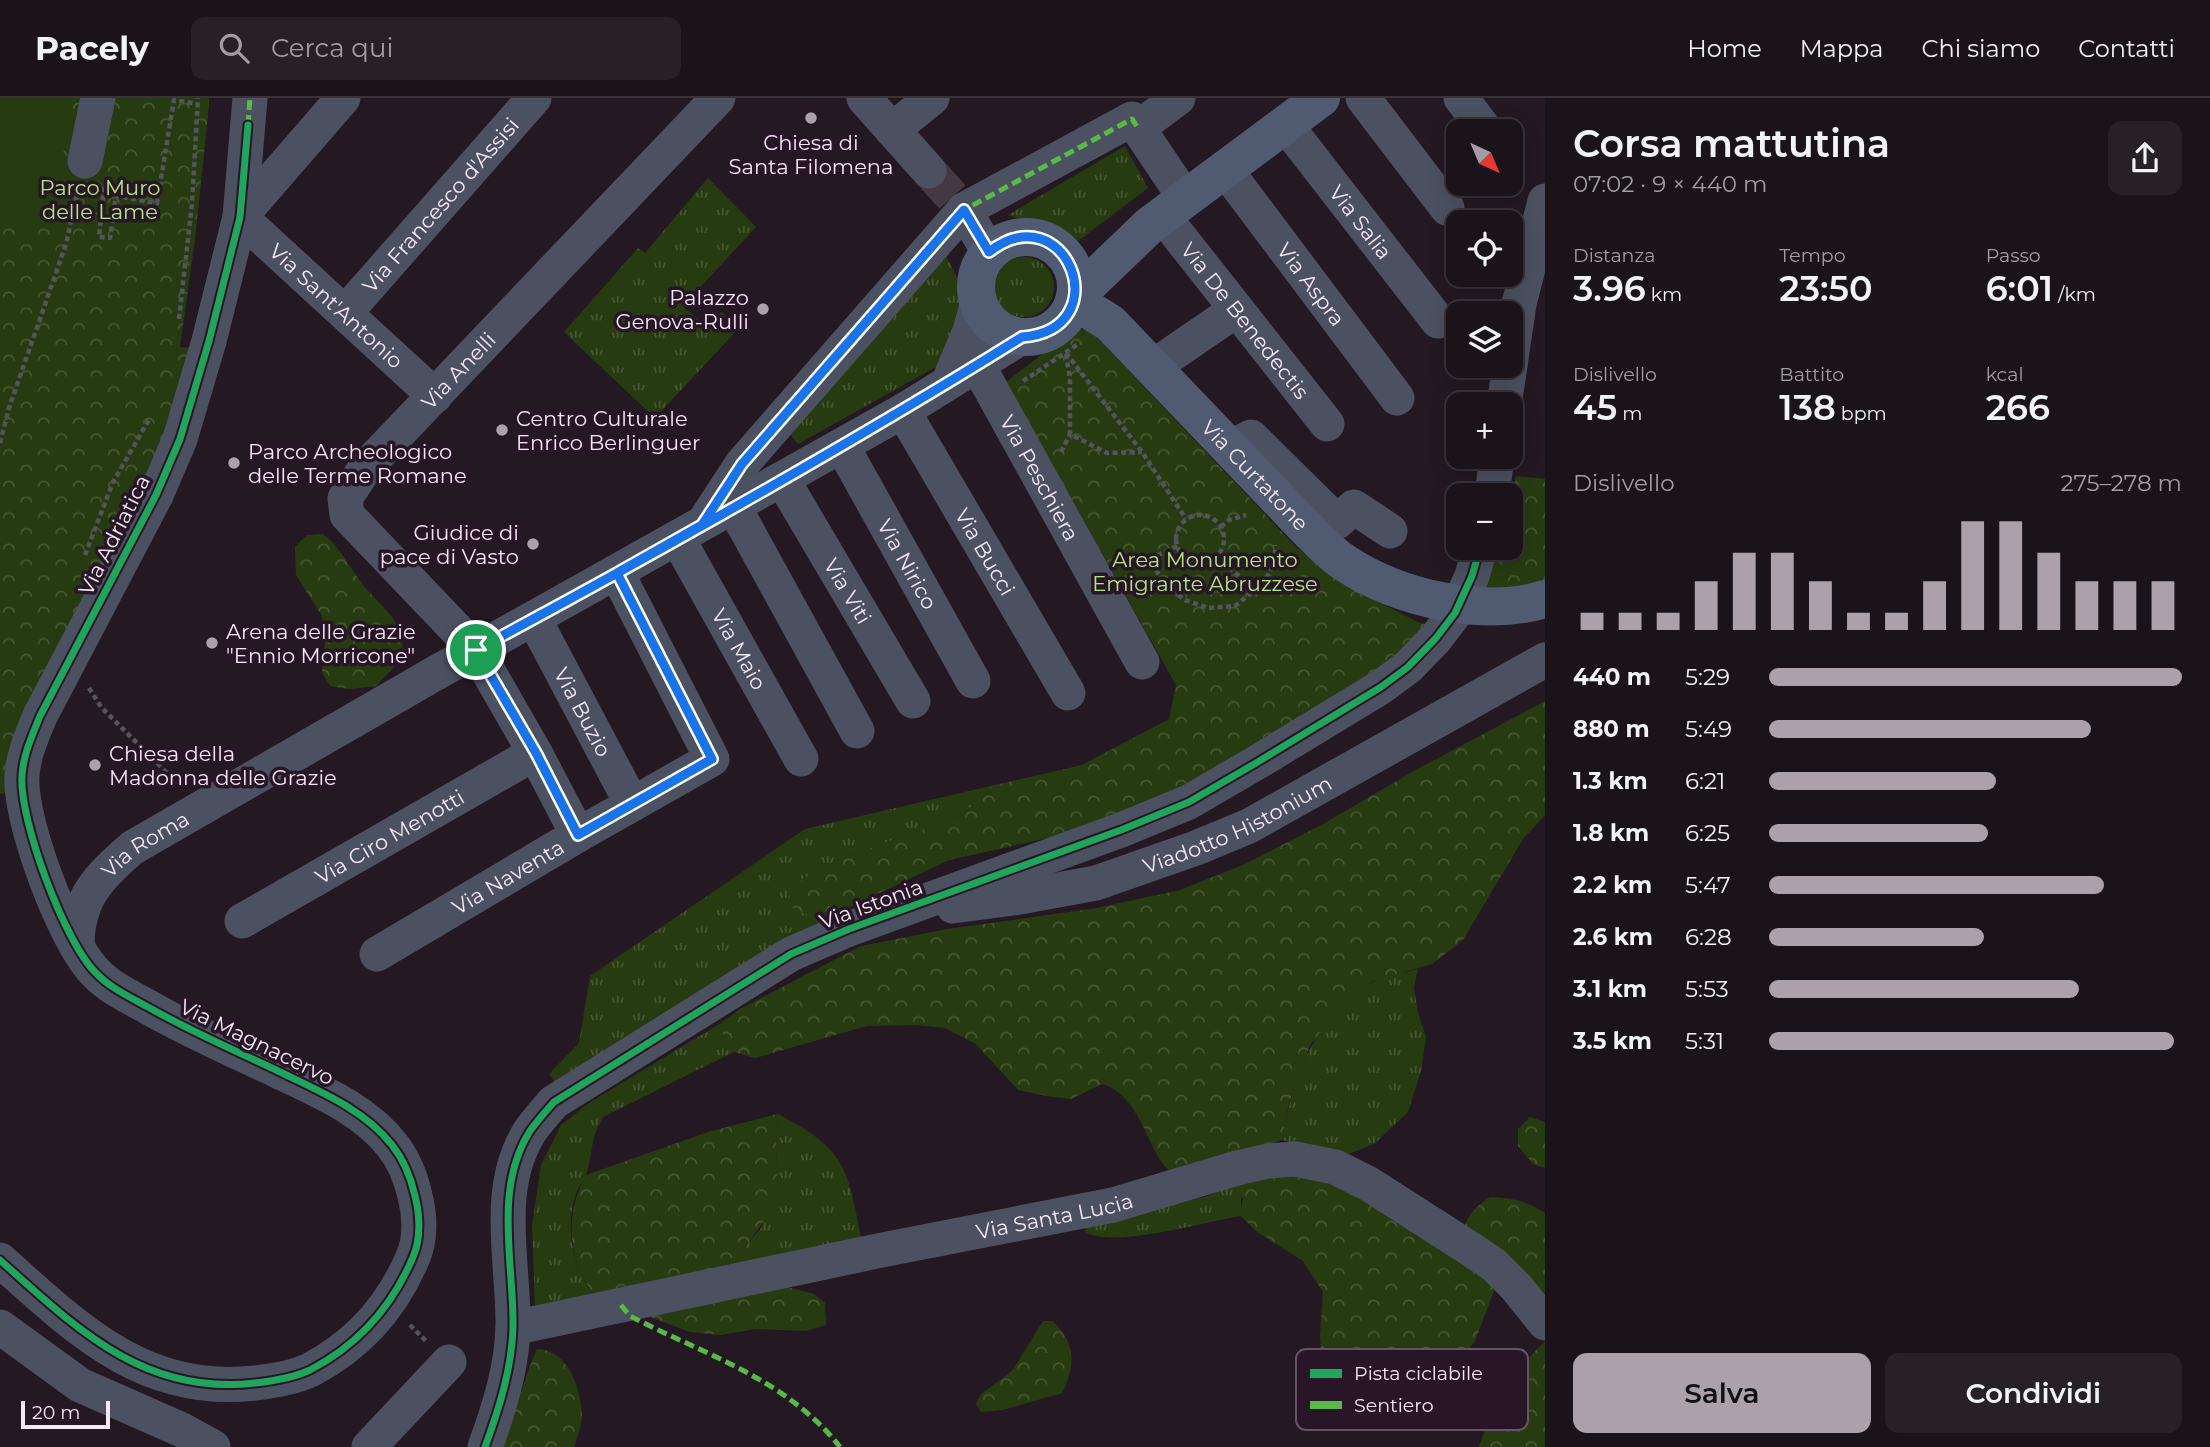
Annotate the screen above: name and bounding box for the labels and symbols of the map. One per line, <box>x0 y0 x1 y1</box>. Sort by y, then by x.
marker: Chiesa di Santa Filomena <box>803 110 819 126</box>
street label: Via Francesco d'Assisi <box>357 112 524 297</box>
north arrow <box>1446 119 1522 196</box>
place label: Chiesa di Santa Filomena <box>729 130 893 179</box>
park label: Parco Muro delle Lame <box>39 175 161 224</box>
street label: Via Salia <box>1325 180 1398 264</box>
street label: Via De Benedectis <box>1176 237 1315 404</box>
street label: Via Sant'Antonio <box>264 238 409 373</box>
street label: Via Aspra <box>1272 238 1351 331</box>
place label: Palazzo Genova-Rulli <box>615 285 749 334</box>
marker: Palazzo Genova-Rulli <box>755 301 771 317</box>
street label: Via Anelli <box>416 327 501 414</box>
place label: Centro Culturale Enrico Berlinguer <box>516 406 700 455</box>
street label: Via Peschiera <box>995 411 1085 545</box>
street label: Via Curtatone <box>1197 414 1314 536</box>
marker: Centro Culturale Enrico Berlinguer <box>494 422 510 438</box>
place label: Parco Archeologico delle Terme Romane <box>248 439 467 488</box>
marker: Parco Archeologico delle Terme Romane <box>226 455 242 471</box>
street label: Via Adriatica <box>73 471 155 599</box>
street label: Via Bucci <box>950 504 1021 600</box>
street label: Via Nirico <box>873 514 943 613</box>
place label: Giudice di pace di Vasto <box>380 520 519 569</box>
marker: Giudice di pace di Vasto <box>525 536 541 552</box>
park label: Area Monumento Emigrante Abruzzese <box>1092 547 1318 596</box>
street label: Via Viti <box>819 554 877 628</box>
street label: Via Maio <box>707 604 772 694</box>
place label: Arena delle Grazie "Ennio Morricone" <box>226 619 416 668</box>
pin <box>446 620 506 680</box>
marker: Arena delle Grazie "Ennio Morricone" <box>204 635 220 651</box>
street label: Via Buzio <box>549 663 617 761</box>
place label: Chiesa della Madonna delle Grazie <box>109 741 337 790</box>
marker: Chiesa della Madonna delle Grazie <box>87 757 103 773</box>
street label: Viadotto Histonium <box>1139 770 1336 878</box>
street label: Via Ciro Menotti <box>310 784 468 889</box>
street label: Via Roma <box>96 805 193 882</box>
street label: Via Naventa <box>447 834 568 919</box>
street label: Via Istonia <box>816 874 926 934</box>
street label: Via Magnacervo <box>176 994 338 1090</box>
street label: Via Santa Lucia <box>974 1187 1136 1244</box>
legend <box>1296 1349 1528 1430</box>
text: Pista ciclabile <box>1354 1362 1483 1385</box>
text: Sentiero <box>1354 1394 1434 1417</box>
scale bar <box>21 1398 110 1430</box>

